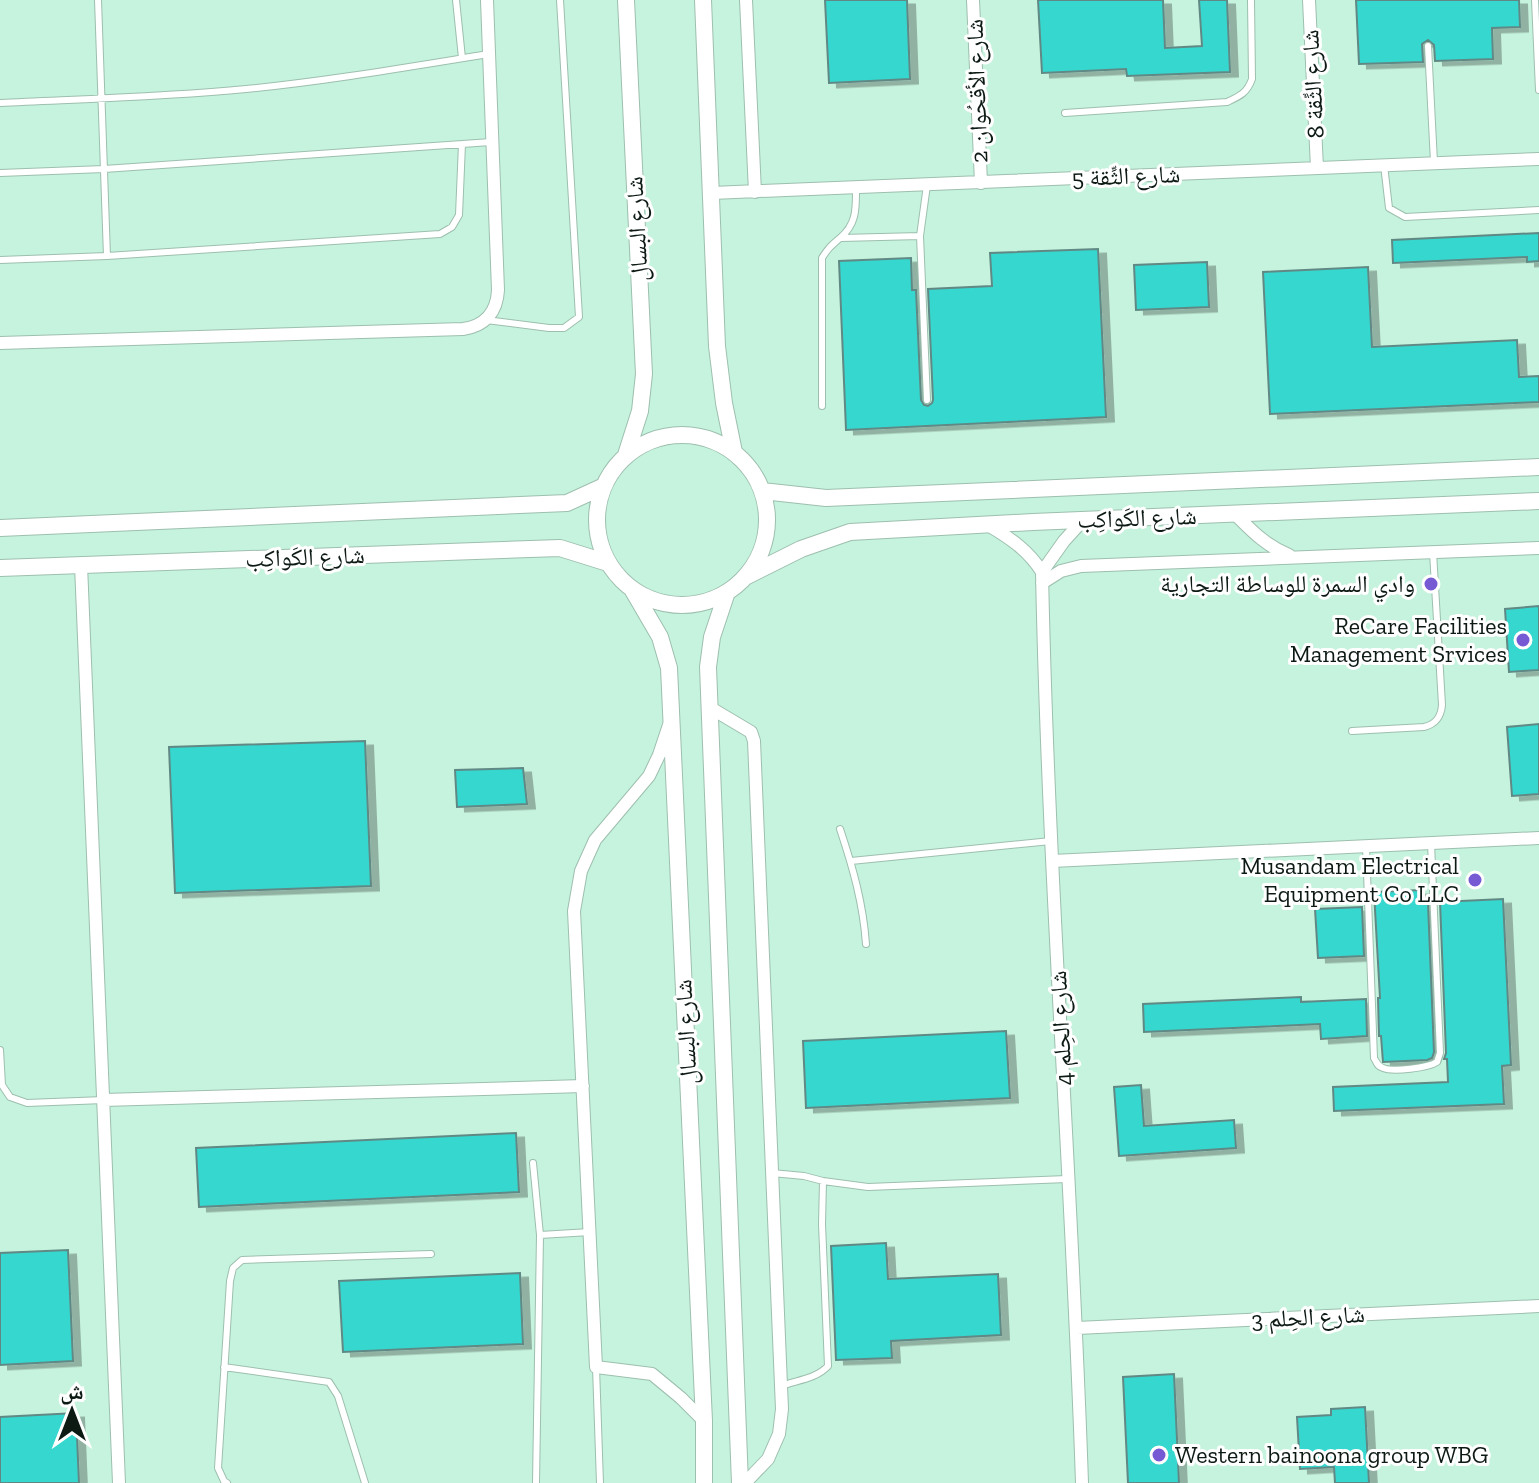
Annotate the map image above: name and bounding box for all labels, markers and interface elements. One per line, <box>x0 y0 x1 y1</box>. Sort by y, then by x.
street label: شارع الأقحُوان 2 <box>959 18 995 164</box>
street label: شارع الثِّقة 8 <box>1295 29 1331 139</box>
street label: شارع الثِّقة 5 <box>1071 159 1181 193</box>
street label: شارع البسال <box>619 176 655 282</box>
street label: شارع الكَواكِب <box>1077 501 1197 535</box>
street label: شارع الكَواكِب <box>245 540 365 574</box>
place label: وادي السمرة للوساطة التجارية <box>1160 569 1415 603</box>
marker: وادي السمرة للوساطة التجارية <box>1422 575 1440 593</box>
place label: ReCare Facilities Management Srvices <box>1290 611 1507 668</box>
marker: ReCare Facilities Management Srvices <box>1514 631 1532 649</box>
place label: Musandam Electrical Equipment Co LLC <box>1240 851 1459 908</box>
marker: Musandam Electrical Equipment Co LLC <box>1466 871 1484 889</box>
street label: شارع الحِلم 4 <box>1043 970 1080 1086</box>
street label: شارع البسال <box>668 979 704 1085</box>
street label: شارع الحِلم 3 <box>1250 1299 1366 1336</box>
north arrow <box>32 1371 112 1451</box>
text: ش <box>60 1378 84 1405</box>
place label: Western bainoona group WBG <box>1175 1440 1488 1469</box>
marker: Western bainoona group WBG <box>1150 1446 1168 1464</box>

